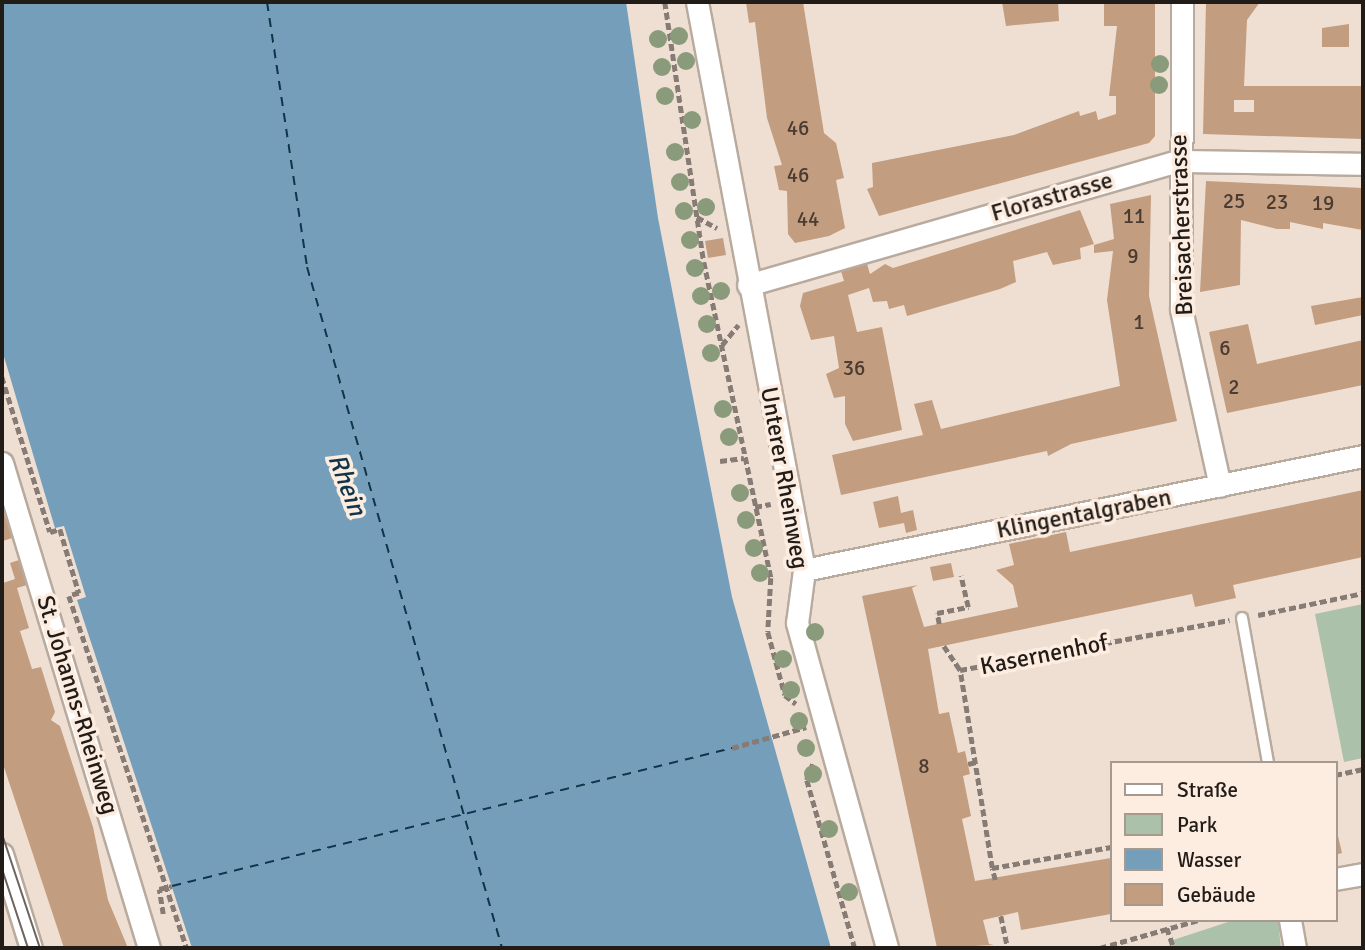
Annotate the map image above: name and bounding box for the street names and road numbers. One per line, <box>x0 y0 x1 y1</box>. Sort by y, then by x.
street label: Breisacherstrasse <box>1164 134 1200 316</box>
street label: Florastrasse <box>988 166 1116 228</box>
street label: Unterer Rheinweg <box>754 385 814 571</box>
street label: Klingentalgraben <box>994 483 1174 545</box>
street label: St. Johanns-Rheinweg <box>30 592 124 818</box>
street label: Kasernenhof <box>978 629 1110 681</box>

